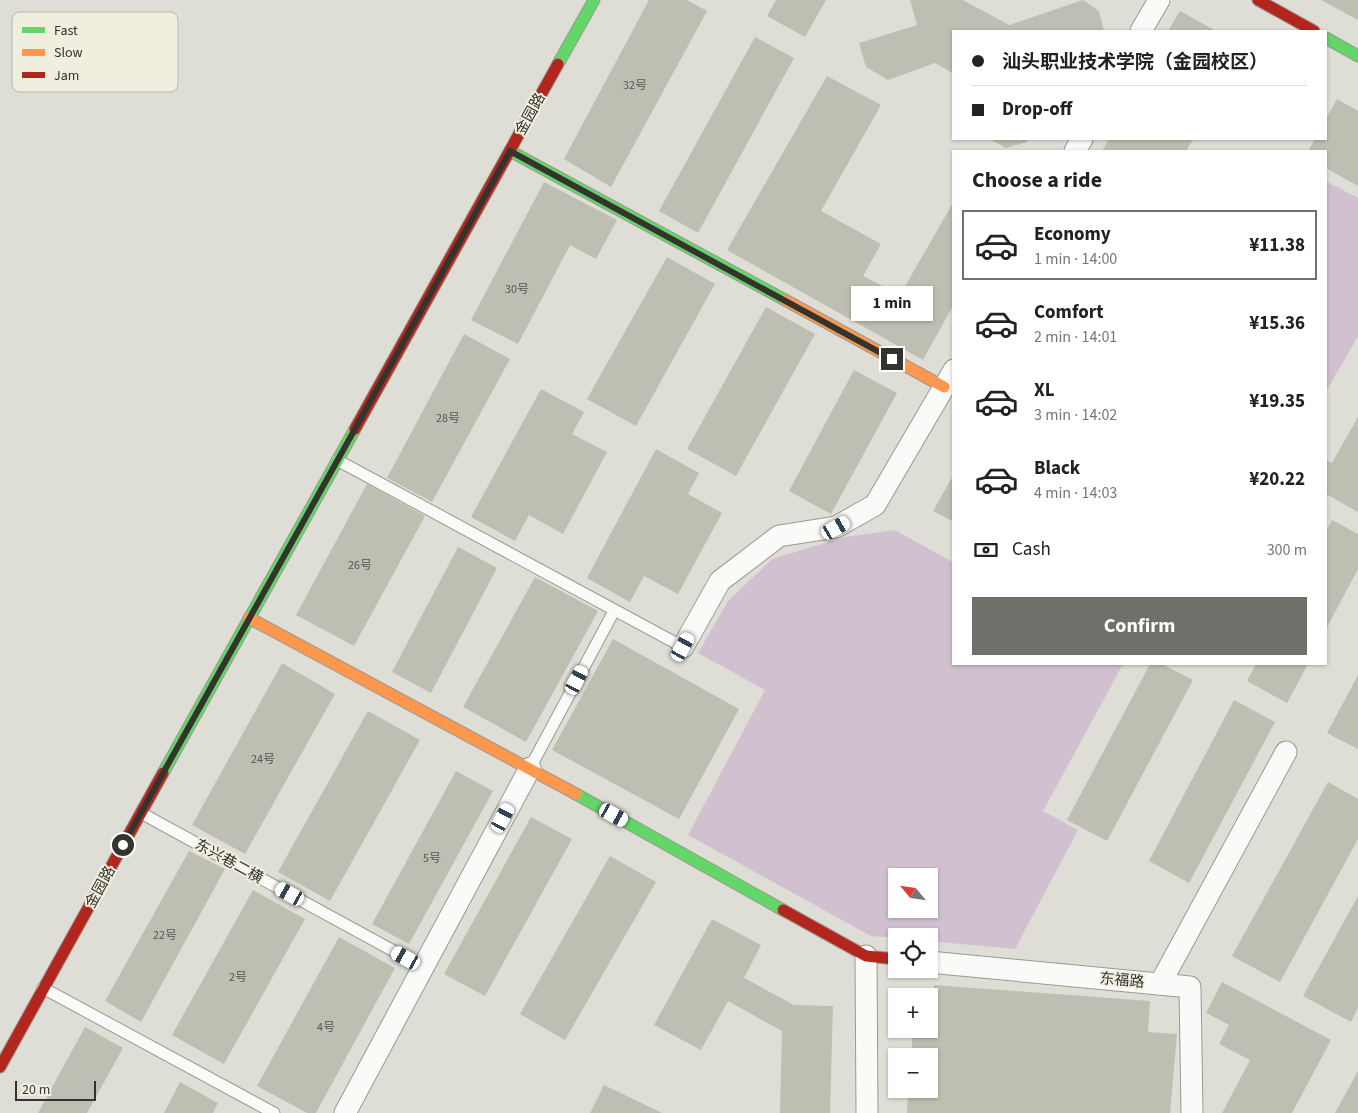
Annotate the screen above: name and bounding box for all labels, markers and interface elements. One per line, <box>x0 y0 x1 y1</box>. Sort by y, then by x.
legend <box>12 12 178 92</box>
text: Fast <box>54 21 78 41</box>
text: Slow <box>54 43 83 63</box>
text: 汕头职业技术学院（金园校区） <box>1002 49 1268 76</box>
text: Jam <box>54 66 79 86</box>
house number: 32号 <box>623 77 647 94</box>
street label: 金园路 <box>510 89 551 139</box>
text: Drop-off <box>1002 96 1072 123</box>
text: Choose a ride <box>972 164 1102 196</box>
text: Economy <box>1034 221 1111 248</box>
icon: car <box>974 223 1019 268</box>
text: ¥11.38 <box>1249 232 1305 259</box>
text: 1 min · 14:00 <box>1034 248 1117 270</box>
house number: 30号 <box>505 281 529 298</box>
callout: 1 min <box>851 286 933 322</box>
text: 1 min <box>873 292 911 314</box>
text: Comfort <box>1034 299 1104 326</box>
icon: car <box>974 301 1019 346</box>
text: ¥15.36 <box>1249 310 1305 337</box>
text: 2 min · 14:01 <box>1034 326 1117 348</box>
route end <box>881 348 903 370</box>
text: XL <box>1034 377 1055 404</box>
icon: car <box>974 379 1019 424</box>
text: ¥19.35 <box>1249 388 1305 415</box>
text: 3 min · 14:02 <box>1034 404 1117 426</box>
house number: 28号 <box>436 410 460 427</box>
text: Black <box>1034 455 1080 482</box>
icon: car <box>974 457 1019 502</box>
text: ¥20.22 <box>1249 466 1305 493</box>
text: 4 min · 14:03 <box>1034 482 1117 504</box>
car <box>819 514 852 542</box>
icon: cash <box>972 536 1000 564</box>
text: Cash <box>1012 536 1051 563</box>
text: 300 m <box>1267 539 1307 561</box>
house number: 26号 <box>348 557 372 574</box>
button: Confirm <box>972 597 1307 655</box>
car <box>669 630 696 664</box>
car <box>563 663 590 697</box>
house number: 24号 <box>251 751 275 768</box>
car <box>489 801 516 835</box>
car <box>597 801 630 829</box>
route start <box>112 834 134 856</box>
street label: 东兴巷二横 <box>191 834 267 889</box>
house number: 5号 <box>423 850 441 867</box>
street label: 金园路 <box>80 862 121 912</box>
north arrow <box>888 868 938 918</box>
map controls <box>888 868 938 1098</box>
car <box>273 880 306 908</box>
house number: 22号 <box>153 927 177 944</box>
button: locate <box>888 928 938 978</box>
car <box>389 944 422 972</box>
street label: 东福路 <box>1099 968 1145 993</box>
house number: 2号 <box>229 969 247 986</box>
button: + <box>888 988 938 1038</box>
house number: 4号 <box>317 1019 335 1036</box>
button: − <box>888 1048 938 1098</box>
scale bar <box>15 1078 96 1101</box>
text: 20 m <box>22 1080 50 1100</box>

